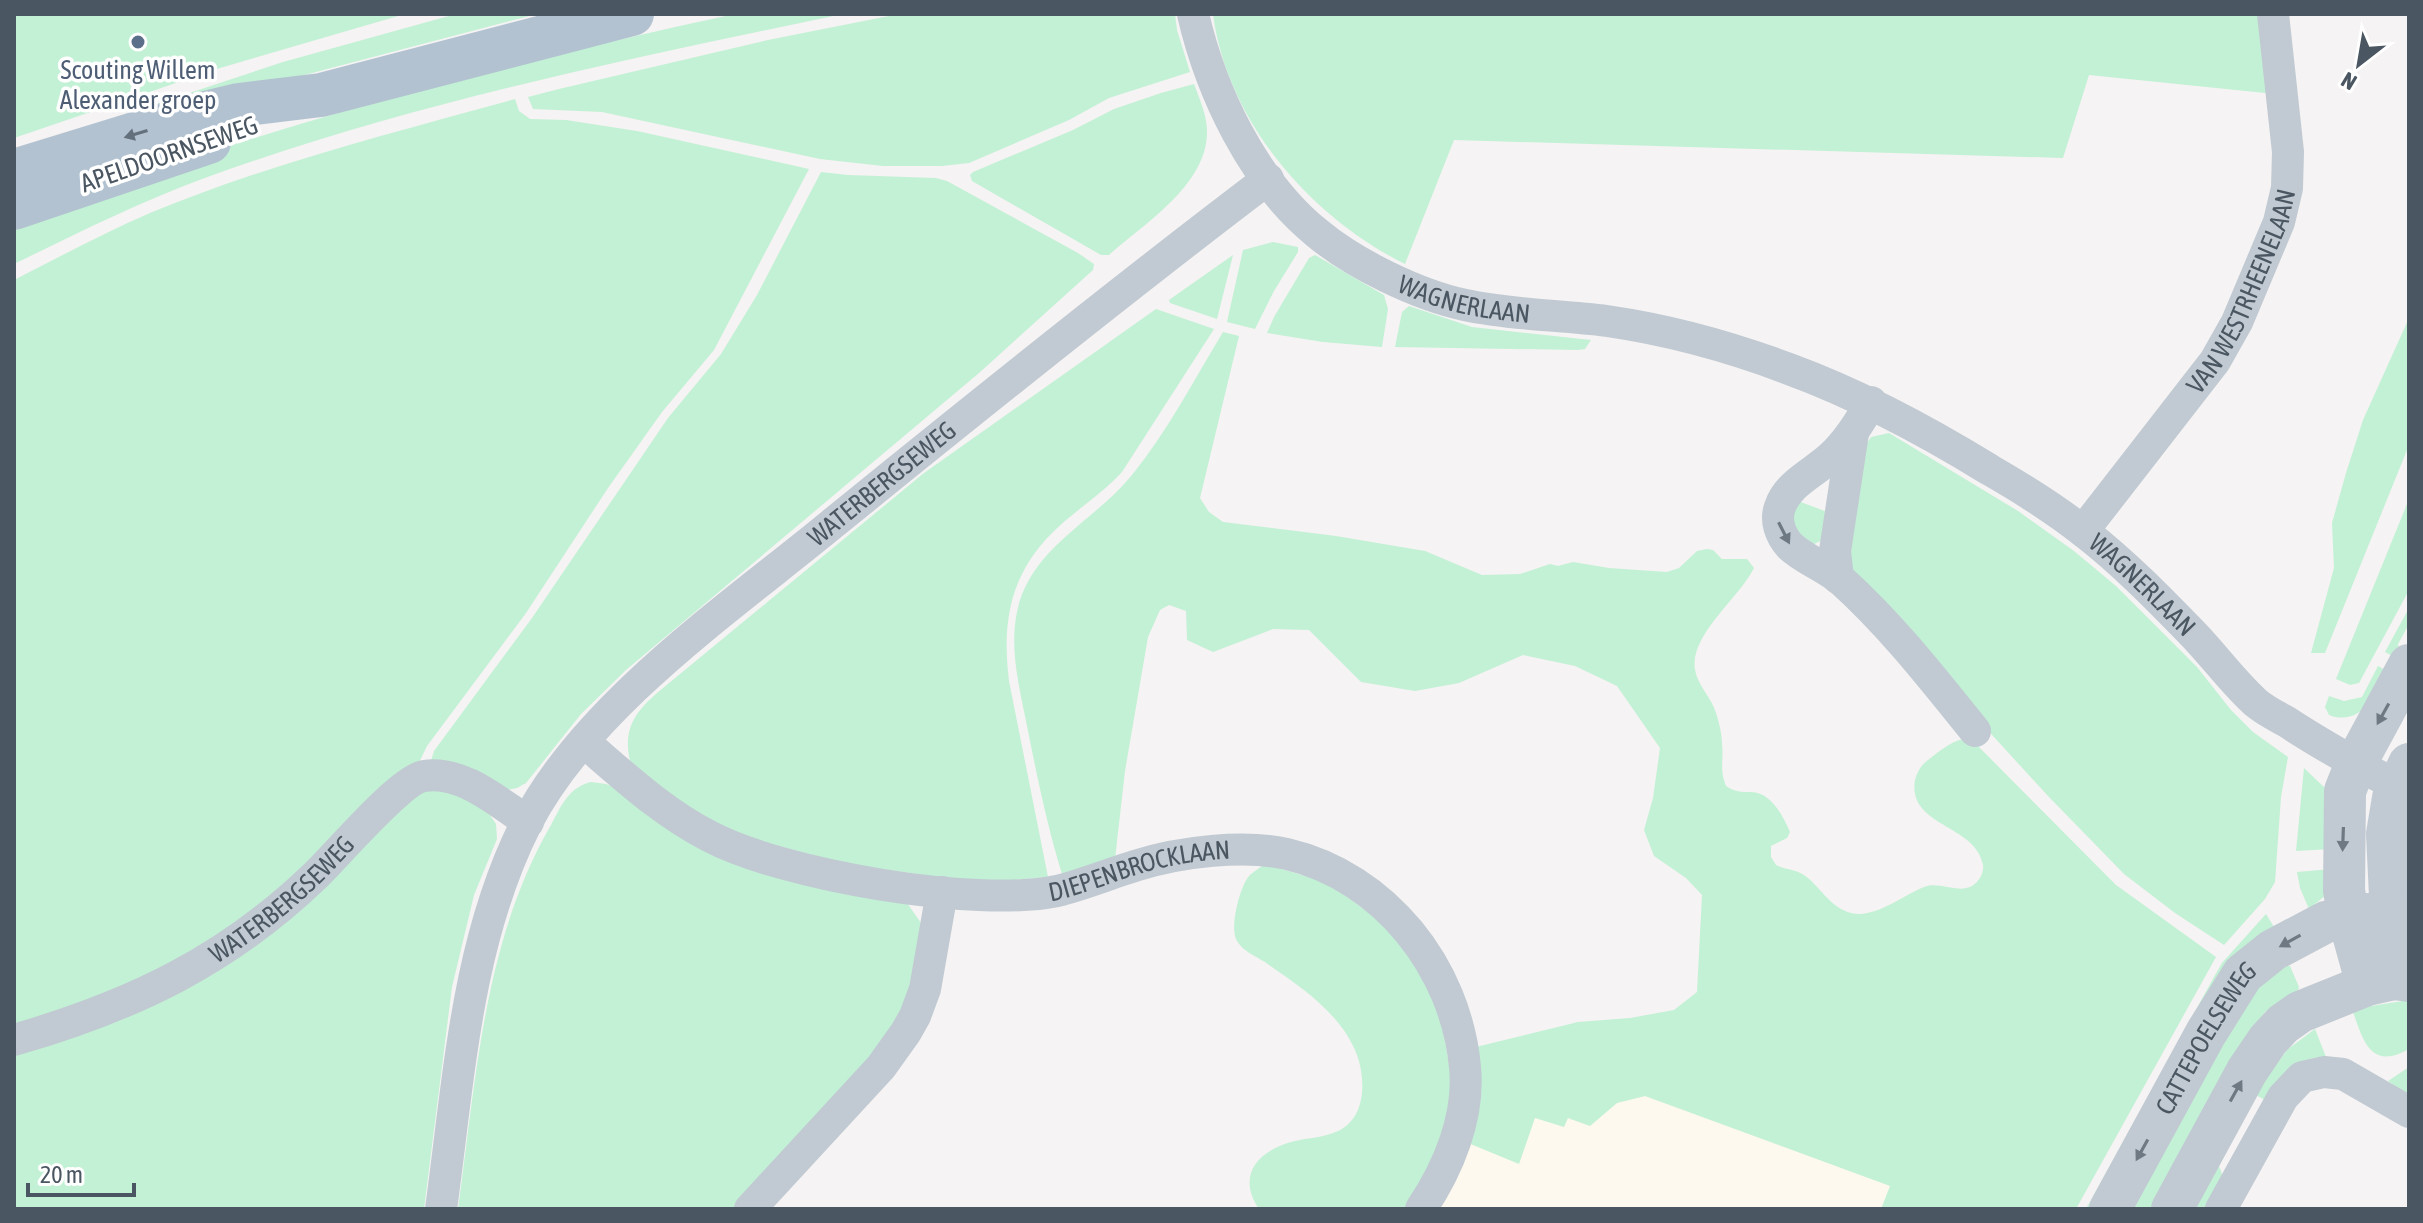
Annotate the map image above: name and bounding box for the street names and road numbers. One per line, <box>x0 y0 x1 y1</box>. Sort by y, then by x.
street label: APELDOORNSEWEG <box>76 110 262 198</box>
street label: VAN WESTRHEENELAAN <box>2180 186 2301 400</box>
street label: WAGNERLAAN <box>1394 269 1532 329</box>
street label: WATERBERGSEWEG <box>802 415 962 552</box>
street label: WAGNERLAAN <box>2083 527 2202 642</box>
street label: WATERBERGSEWEG <box>204 830 360 969</box>
street label: DIEPENBROCKLAAN <box>1046 835 1231 907</box>
street label: CATTEPOELSEWEG <box>2149 955 2262 1120</box>

